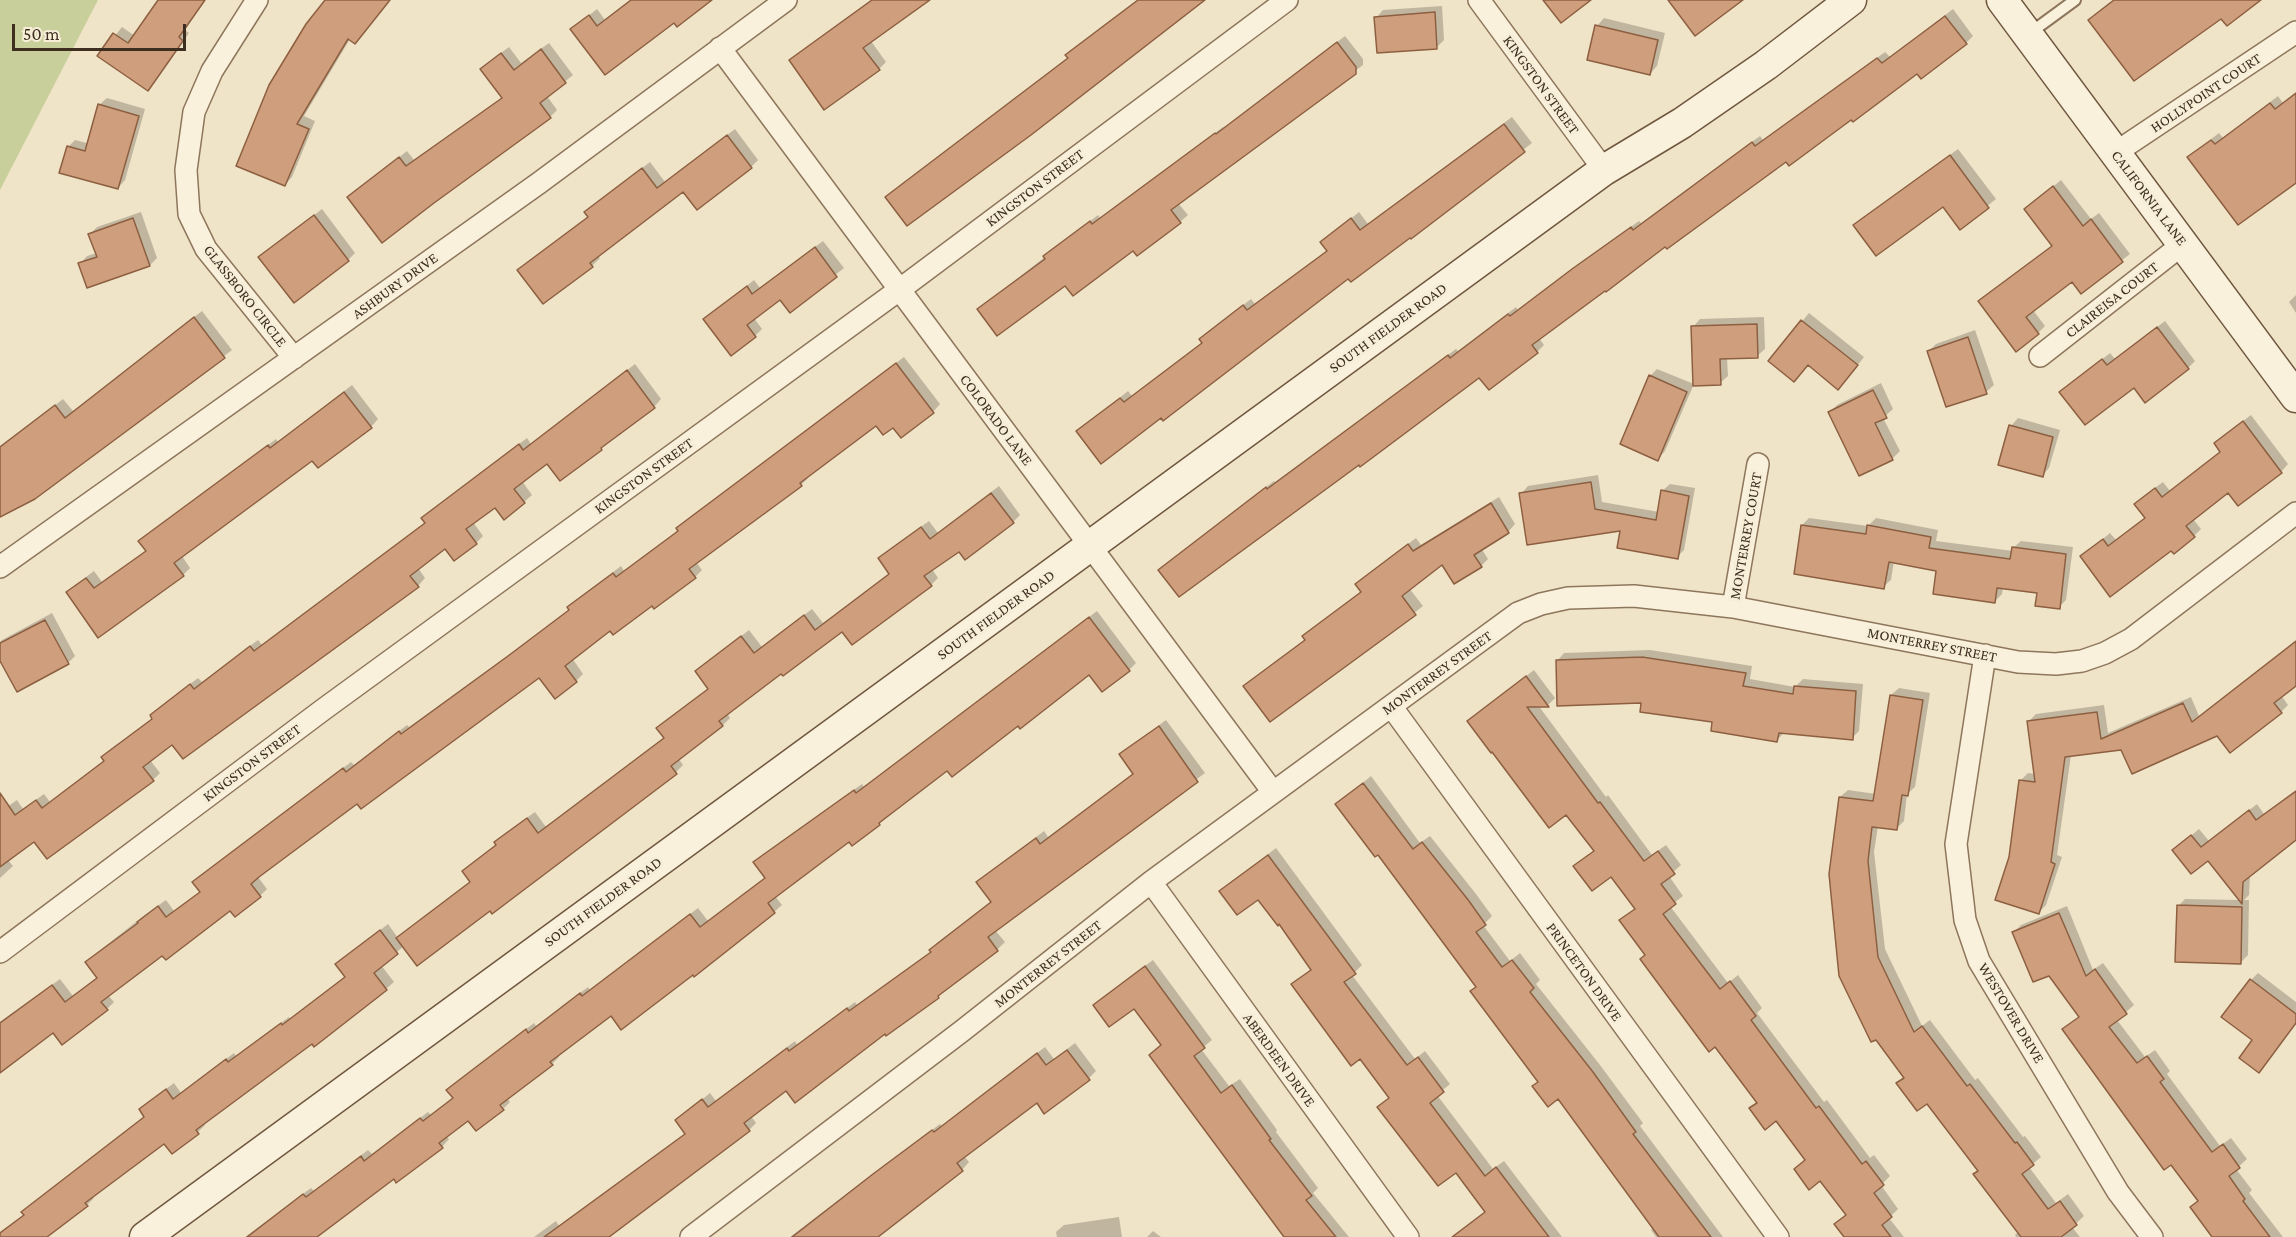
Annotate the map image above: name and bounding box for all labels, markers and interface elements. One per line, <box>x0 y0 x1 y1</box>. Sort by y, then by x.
scale bar <box>15 12 189 50</box>
text: 50 m <box>23 24 60 44</box>
street label: KINGSTON STREET <box>1499 32 1583 138</box>
street label: HOLLYPOINT COURT <box>2147 49 2265 137</box>
street label: KINGSTON STREET <box>982 145 1088 231</box>
street label: CALIFORNIA LANE <box>2107 147 2191 249</box>
street label: GLASSBORO CIRCLE <box>200 241 290 351</box>
street label: ASHBURY DRIVE <box>349 249 441 323</box>
street label: CLAIREISA COURT <box>2062 258 2162 342</box>
street label: SOUTH FIELDER ROAD <box>1326 279 1450 377</box>
street label: COLORADO LANE <box>956 371 1036 469</box>
street label: KINGSTON STREET <box>591 434 697 518</box>
street label: MONTERREY COURT <box>1726 471 1766 601</box>
street label: SOUTH FIELDER ROAD <box>934 566 1058 664</box>
street label: MONTERREY STREET <box>1866 624 1998 666</box>
street label: MONTERREY STREET <box>1378 627 1496 719</box>
street label: KINGSTON STREET <box>199 720 305 806</box>
street label: SOUTH FIELDER ROAD <box>541 853 665 951</box>
street label: MONTERREY STREET <box>991 916 1105 1012</box>
street label: PRINCETON DRIVE <box>1542 919 1626 1025</box>
street label: WESTOVER DRIVE <box>1974 959 2048 1067</box>
street label: ABERDEEN DRIVE <box>1239 1010 1319 1110</box>

